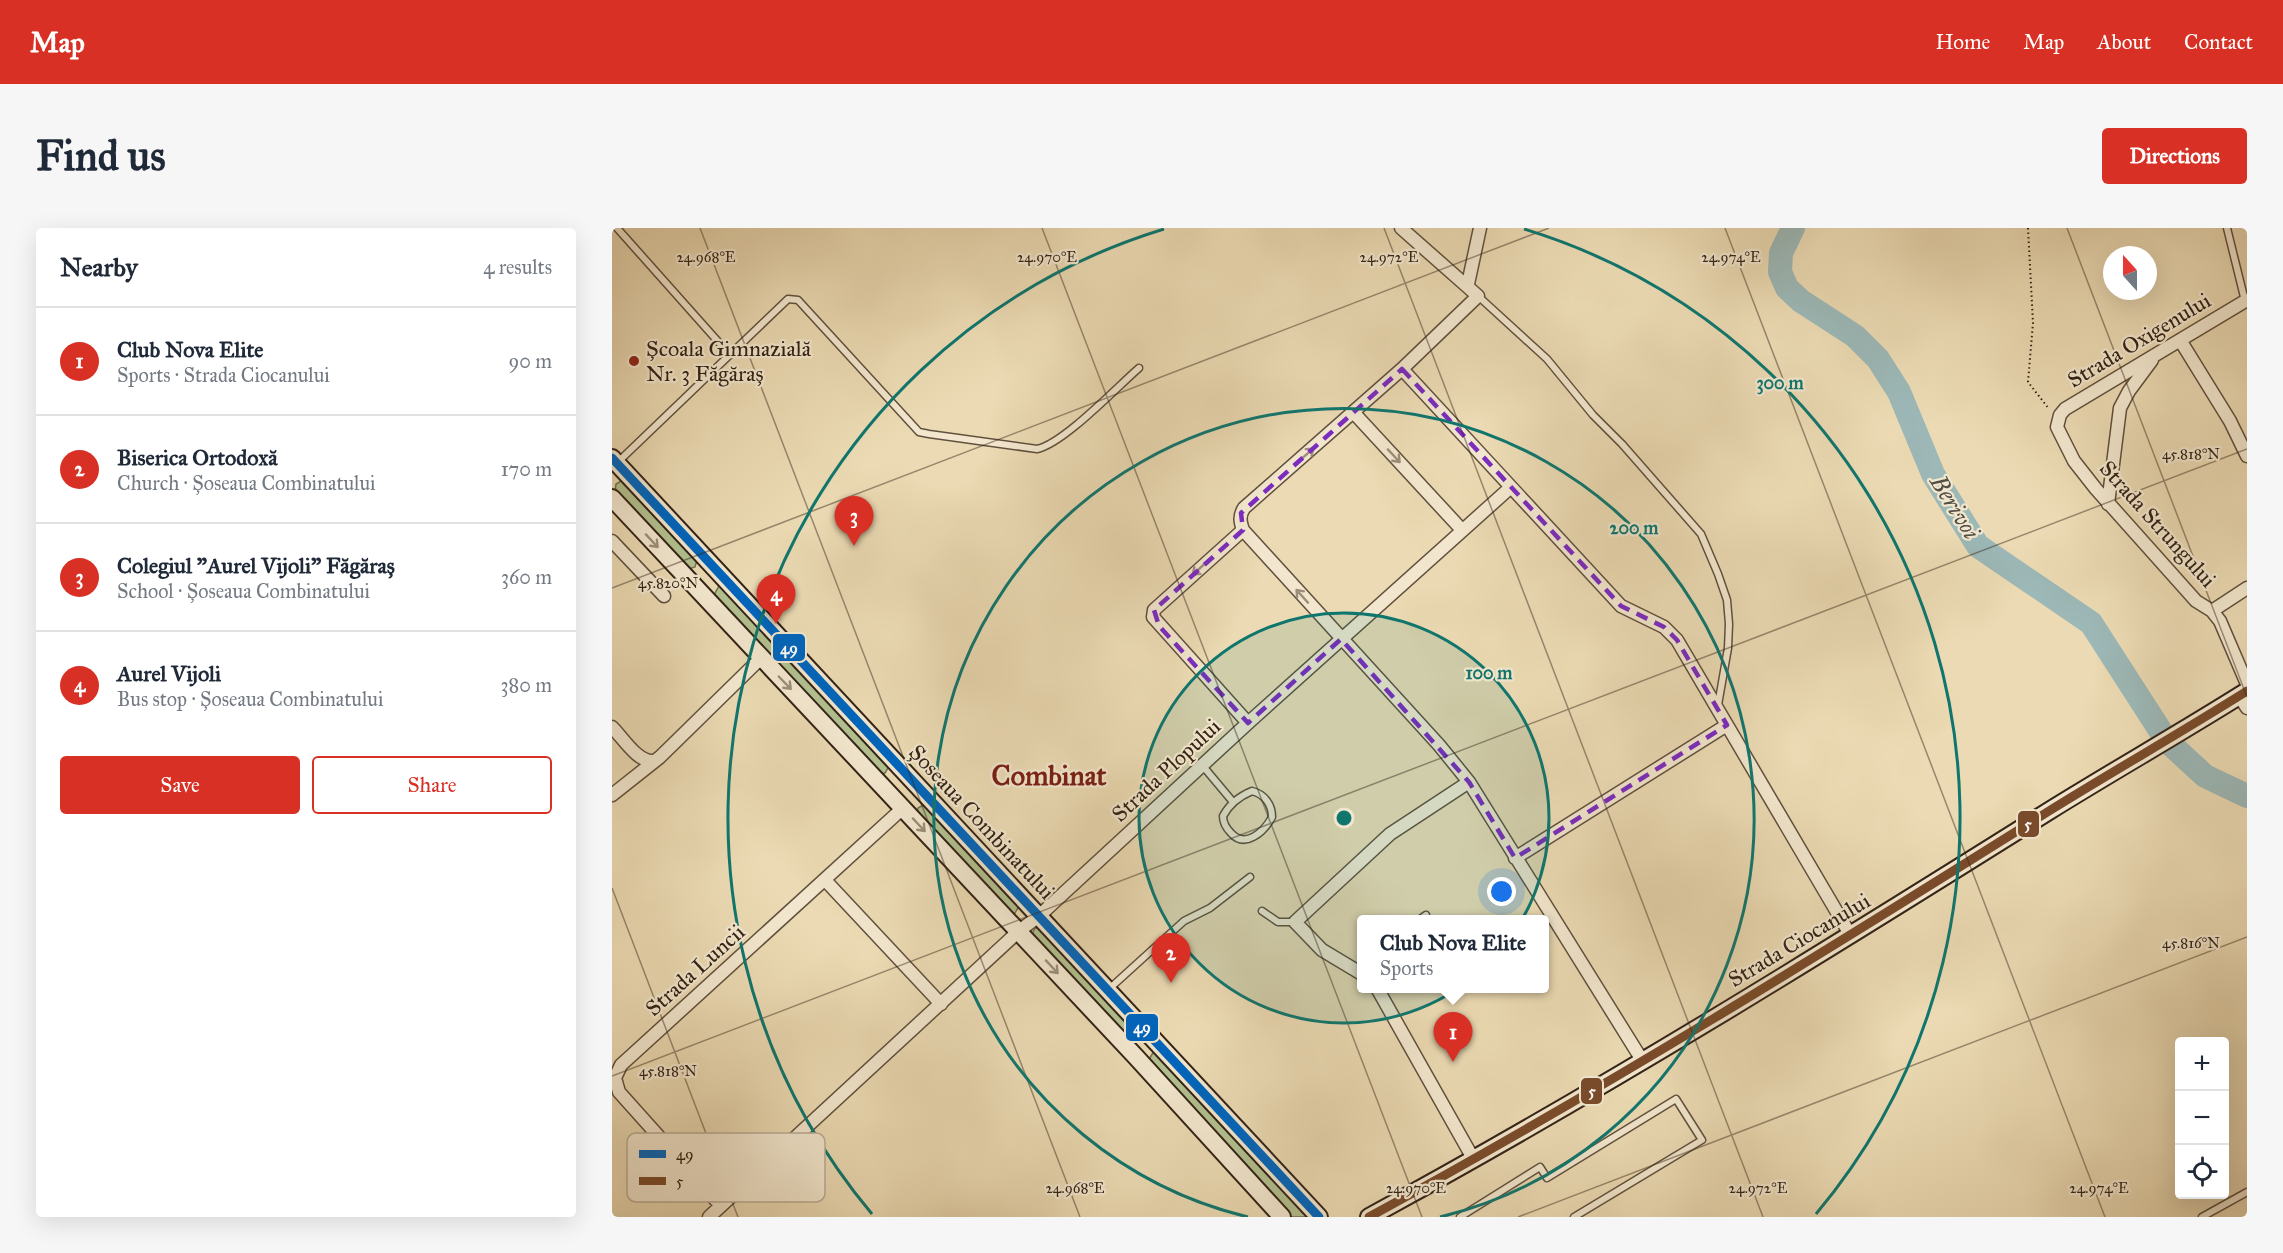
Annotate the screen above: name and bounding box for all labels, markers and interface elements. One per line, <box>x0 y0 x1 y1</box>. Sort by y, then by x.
text: Map <box>30 25 85 60</box>
text: Home <box>1935 29 1990 55</box>
text: Map <box>2023 29 2064 55</box>
text: About <box>2097 29 2151 55</box>
text: Contact <box>2184 29 2253 55</box>
button: Directions <box>2102 128 2247 184</box>
text: Find us <box>36 130 166 182</box>
north arrow <box>2103 246 2157 300</box>
text: 24.968°E <box>676 248 736 266</box>
text: 24.970°E <box>1017 248 1077 266</box>
text: 24.972°E <box>1360 248 1419 266</box>
text: 24.974°E <box>1701 248 1761 266</box>
text: Nearby <box>60 251 138 283</box>
text: 4 results <box>483 255 552 279</box>
street label: Strada Oxigenului <box>2063 287 2215 393</box>
place label: Școala Gimnazială Nr. 3 Făgăraș <box>646 335 812 387</box>
text: Club Nova Elite <box>117 336 263 363</box>
text: 1 <box>76 349 83 373</box>
text: 90 m <box>509 349 552 373</box>
marker: Școala Gimnazială Nr. 3 Făgăraș <box>627 354 641 368</box>
text: Sports · Strada Ciocanului <box>117 363 330 387</box>
text: 300 m <box>1756 372 1804 395</box>
text: Biserica Ortodoxă <box>117 444 277 471</box>
text: 45.818°N <box>2162 445 2220 463</box>
one-way arrow <box>1299 447 1314 461</box>
one-way arrow <box>1387 448 1401 463</box>
street label: Strada Strungului <box>2094 455 2222 593</box>
text: 2 <box>75 457 84 481</box>
text: 170 m <box>501 457 552 481</box>
water label: Berivoi <box>1923 468 1986 545</box>
text: Church · Șoseaua Combinatului <box>117 471 376 495</box>
pin: 3 <box>834 496 874 546</box>
text: 200 m <box>1610 517 1659 539</box>
one-way arrow <box>645 534 659 549</box>
text: Colegiul "Aurel Vijoli" Făgăraș <box>117 552 395 579</box>
one-way arrow <box>1192 562 1207 576</box>
text: 3 <box>76 565 84 589</box>
text: 360 m <box>501 565 552 589</box>
text: 45.820°N <box>638 574 698 592</box>
pin: 4 <box>756 574 796 624</box>
text: School · Șoseaua Combinatului <box>117 579 370 603</box>
one-way arrow <box>1295 588 1309 603</box>
line badge: 49 <box>772 633 806 662</box>
text: 49 <box>780 639 798 659</box>
text: Aurel Vijoli <box>117 660 221 687</box>
text: 100 m <box>1466 662 1513 684</box>
text: 4 <box>74 673 85 697</box>
text: 380 m <box>501 673 552 697</box>
one-way arrow <box>778 676 793 691</box>
text: Bus stop · Șoseaua Combinatului <box>117 687 383 711</box>
street label: Strada Plopului <box>1106 713 1226 827</box>
street label: Șoseaua Combinatului <box>903 739 1061 905</box>
button: Save <box>60 756 300 814</box>
button: Share <box>312 756 552 814</box>
district label: Combinat <box>992 758 1106 793</box>
centre of rings <box>1334 808 1354 828</box>
line badge: 5 <box>2017 810 2040 838</box>
text: 5 <box>2024 815 2032 834</box>
one-way arrow <box>912 817 926 832</box>
your location <box>1487 877 1516 906</box>
street label: Strada Ciocanului <box>1723 887 1875 993</box>
popup <box>1357 915 1549 993</box>
street label: Strada Luncii <box>640 918 750 1022</box>
text: Club Nova Elite <box>1380 929 1526 956</box>
pin: 2 <box>1152 934 1190 983</box>
text: 45.816°N <box>2162 934 2220 952</box>
text: Sports <box>1380 956 1433 980</box>
one-way arrow <box>1045 960 1060 975</box>
pin: 1 <box>1434 1012 1472 1062</box>
line badge: 49 <box>1125 1013 1159 1042</box>
text: 49 <box>1133 1018 1151 1038</box>
map controls <box>2175 1037 2229 1199</box>
button: + <box>2175 1037 2229 1091</box>
text: 45.818°N <box>639 1062 697 1080</box>
line badge: 5 <box>1580 1077 1603 1105</box>
text: 5 <box>1588 1082 1596 1101</box>
button: − <box>2175 1091 2229 1145</box>
legend <box>627 1133 825 1202</box>
text: 49 <box>676 1145 694 1164</box>
button: locate <box>2175 1145 2229 1199</box>
text: 5 <box>676 1172 684 1191</box>
text: 24.968°E <box>1045 1179 1105 1197</box>
text: 24.970°E <box>1386 1179 1446 1197</box>
text: 24.972°E <box>1729 1179 1788 1197</box>
text: 24.974°E <box>2069 1179 2129 1197</box>

